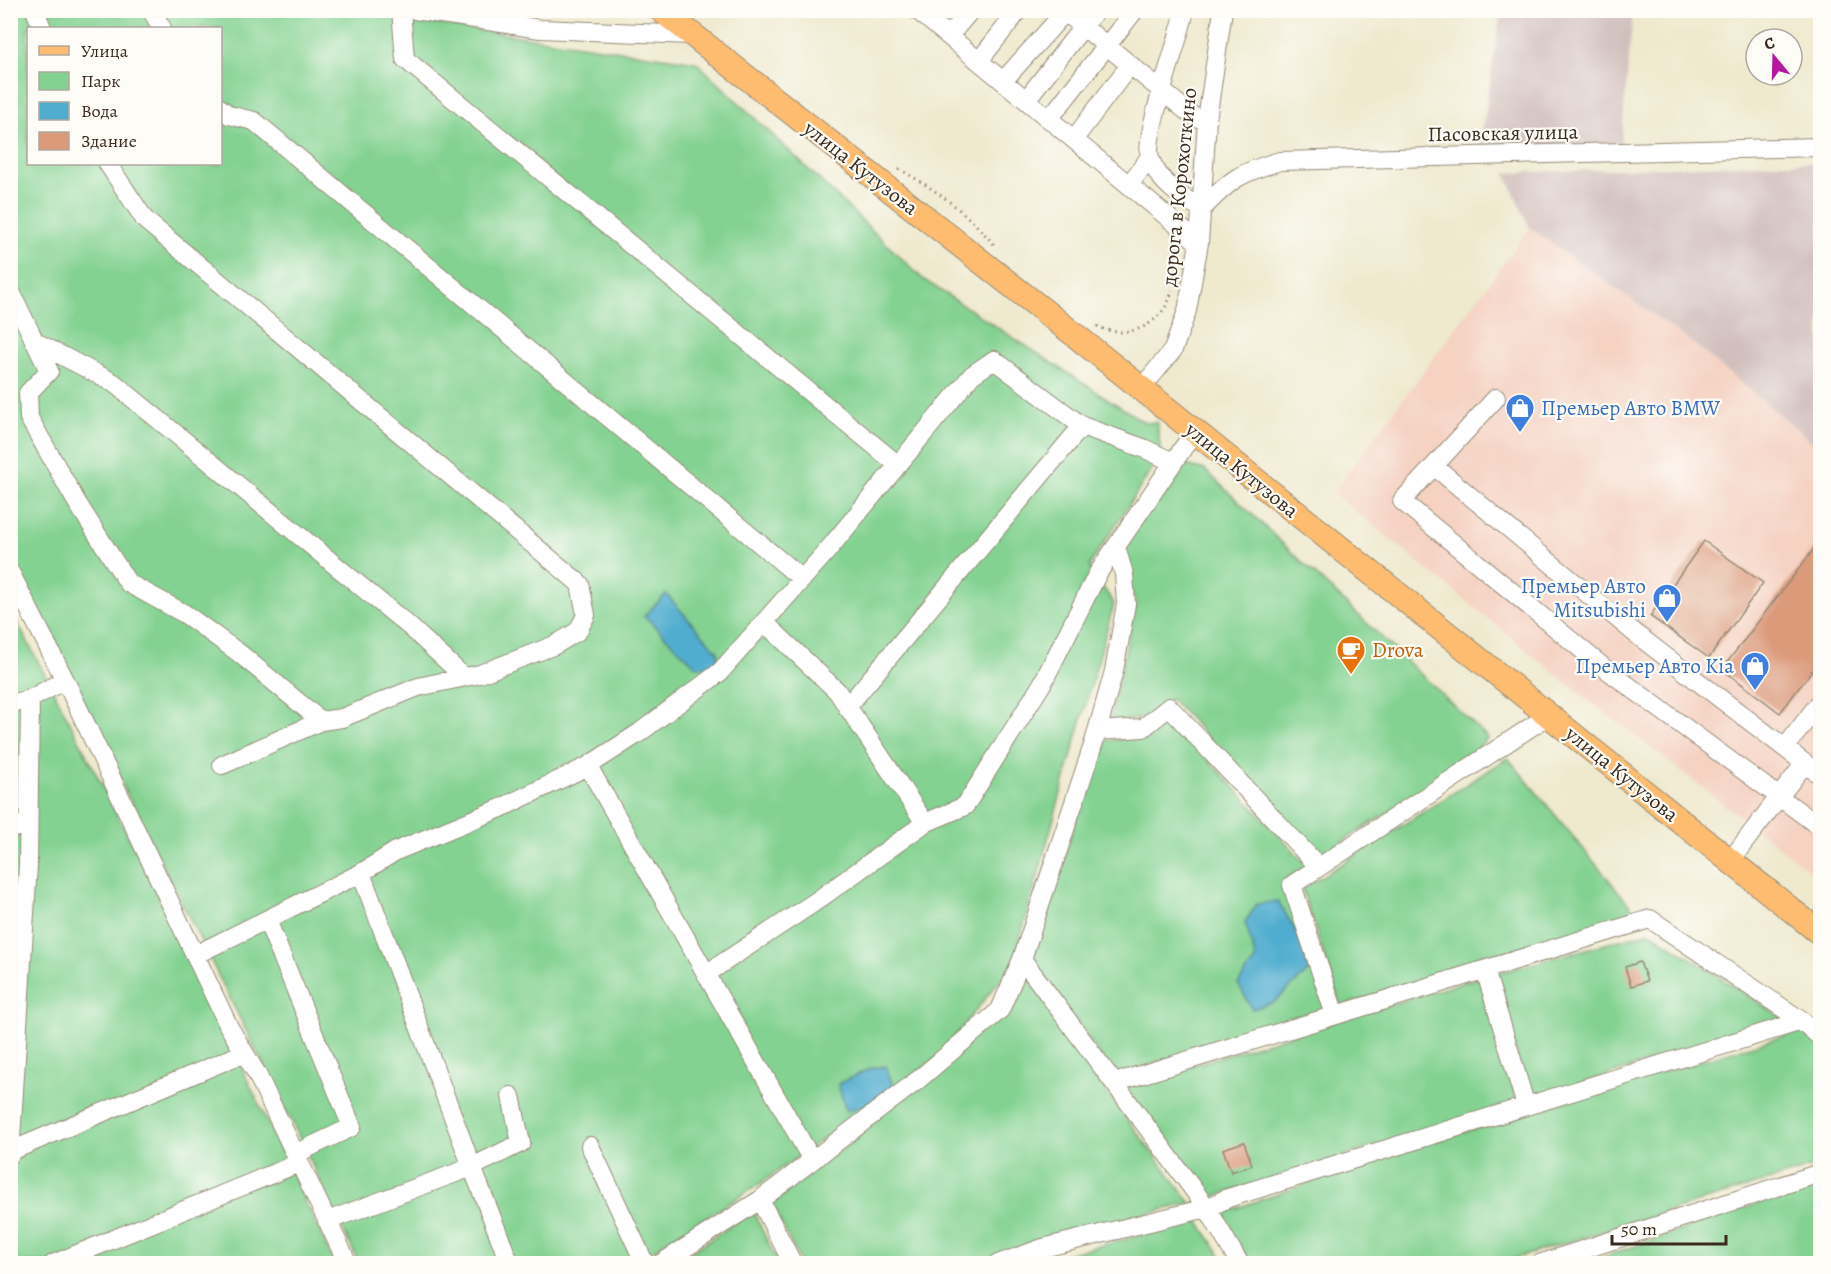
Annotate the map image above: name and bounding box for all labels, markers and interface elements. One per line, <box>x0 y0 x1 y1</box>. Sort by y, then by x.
legend <box>27 27 222 165</box>
north arrow <box>1744 27 1804 87</box>
text: С <box>1761 32 1778 56</box>
text: Улица <box>81 39 129 63</box>
text: Парк <box>81 69 121 93</box>
street label: дорога в Корохоткино <box>1155 86 1203 289</box>
text: Вода <box>81 99 119 123</box>
street label: улица Кутузова <box>797 114 924 222</box>
street label: Пасовская улица <box>1427 118 1579 148</box>
text: Здание <box>81 129 137 153</box>
shop icon: Премьер Авто BMW <box>1504 392 1536 434</box>
place label: Премьер Авто BMW <box>1541 394 1721 422</box>
street label: улица Кутузова <box>1179 415 1305 525</box>
place label: Премьер Авто Mitsubishi <box>1521 572 1646 624</box>
shop icon: Премьер Авто Mitsubishi <box>1651 582 1683 624</box>
cafe icon: Drova <box>1335 634 1367 676</box>
place label: Drova <box>1372 636 1424 664</box>
shop icon: Премьер Авто Kia <box>1739 650 1771 692</box>
place label: Премьер Авто Kia <box>1576 652 1734 680</box>
street label: улица Кутузова <box>1559 719 1685 829</box>
scale bar <box>1612 1208 1726 1246</box>
text: 50 m <box>1621 1217 1657 1241</box>

